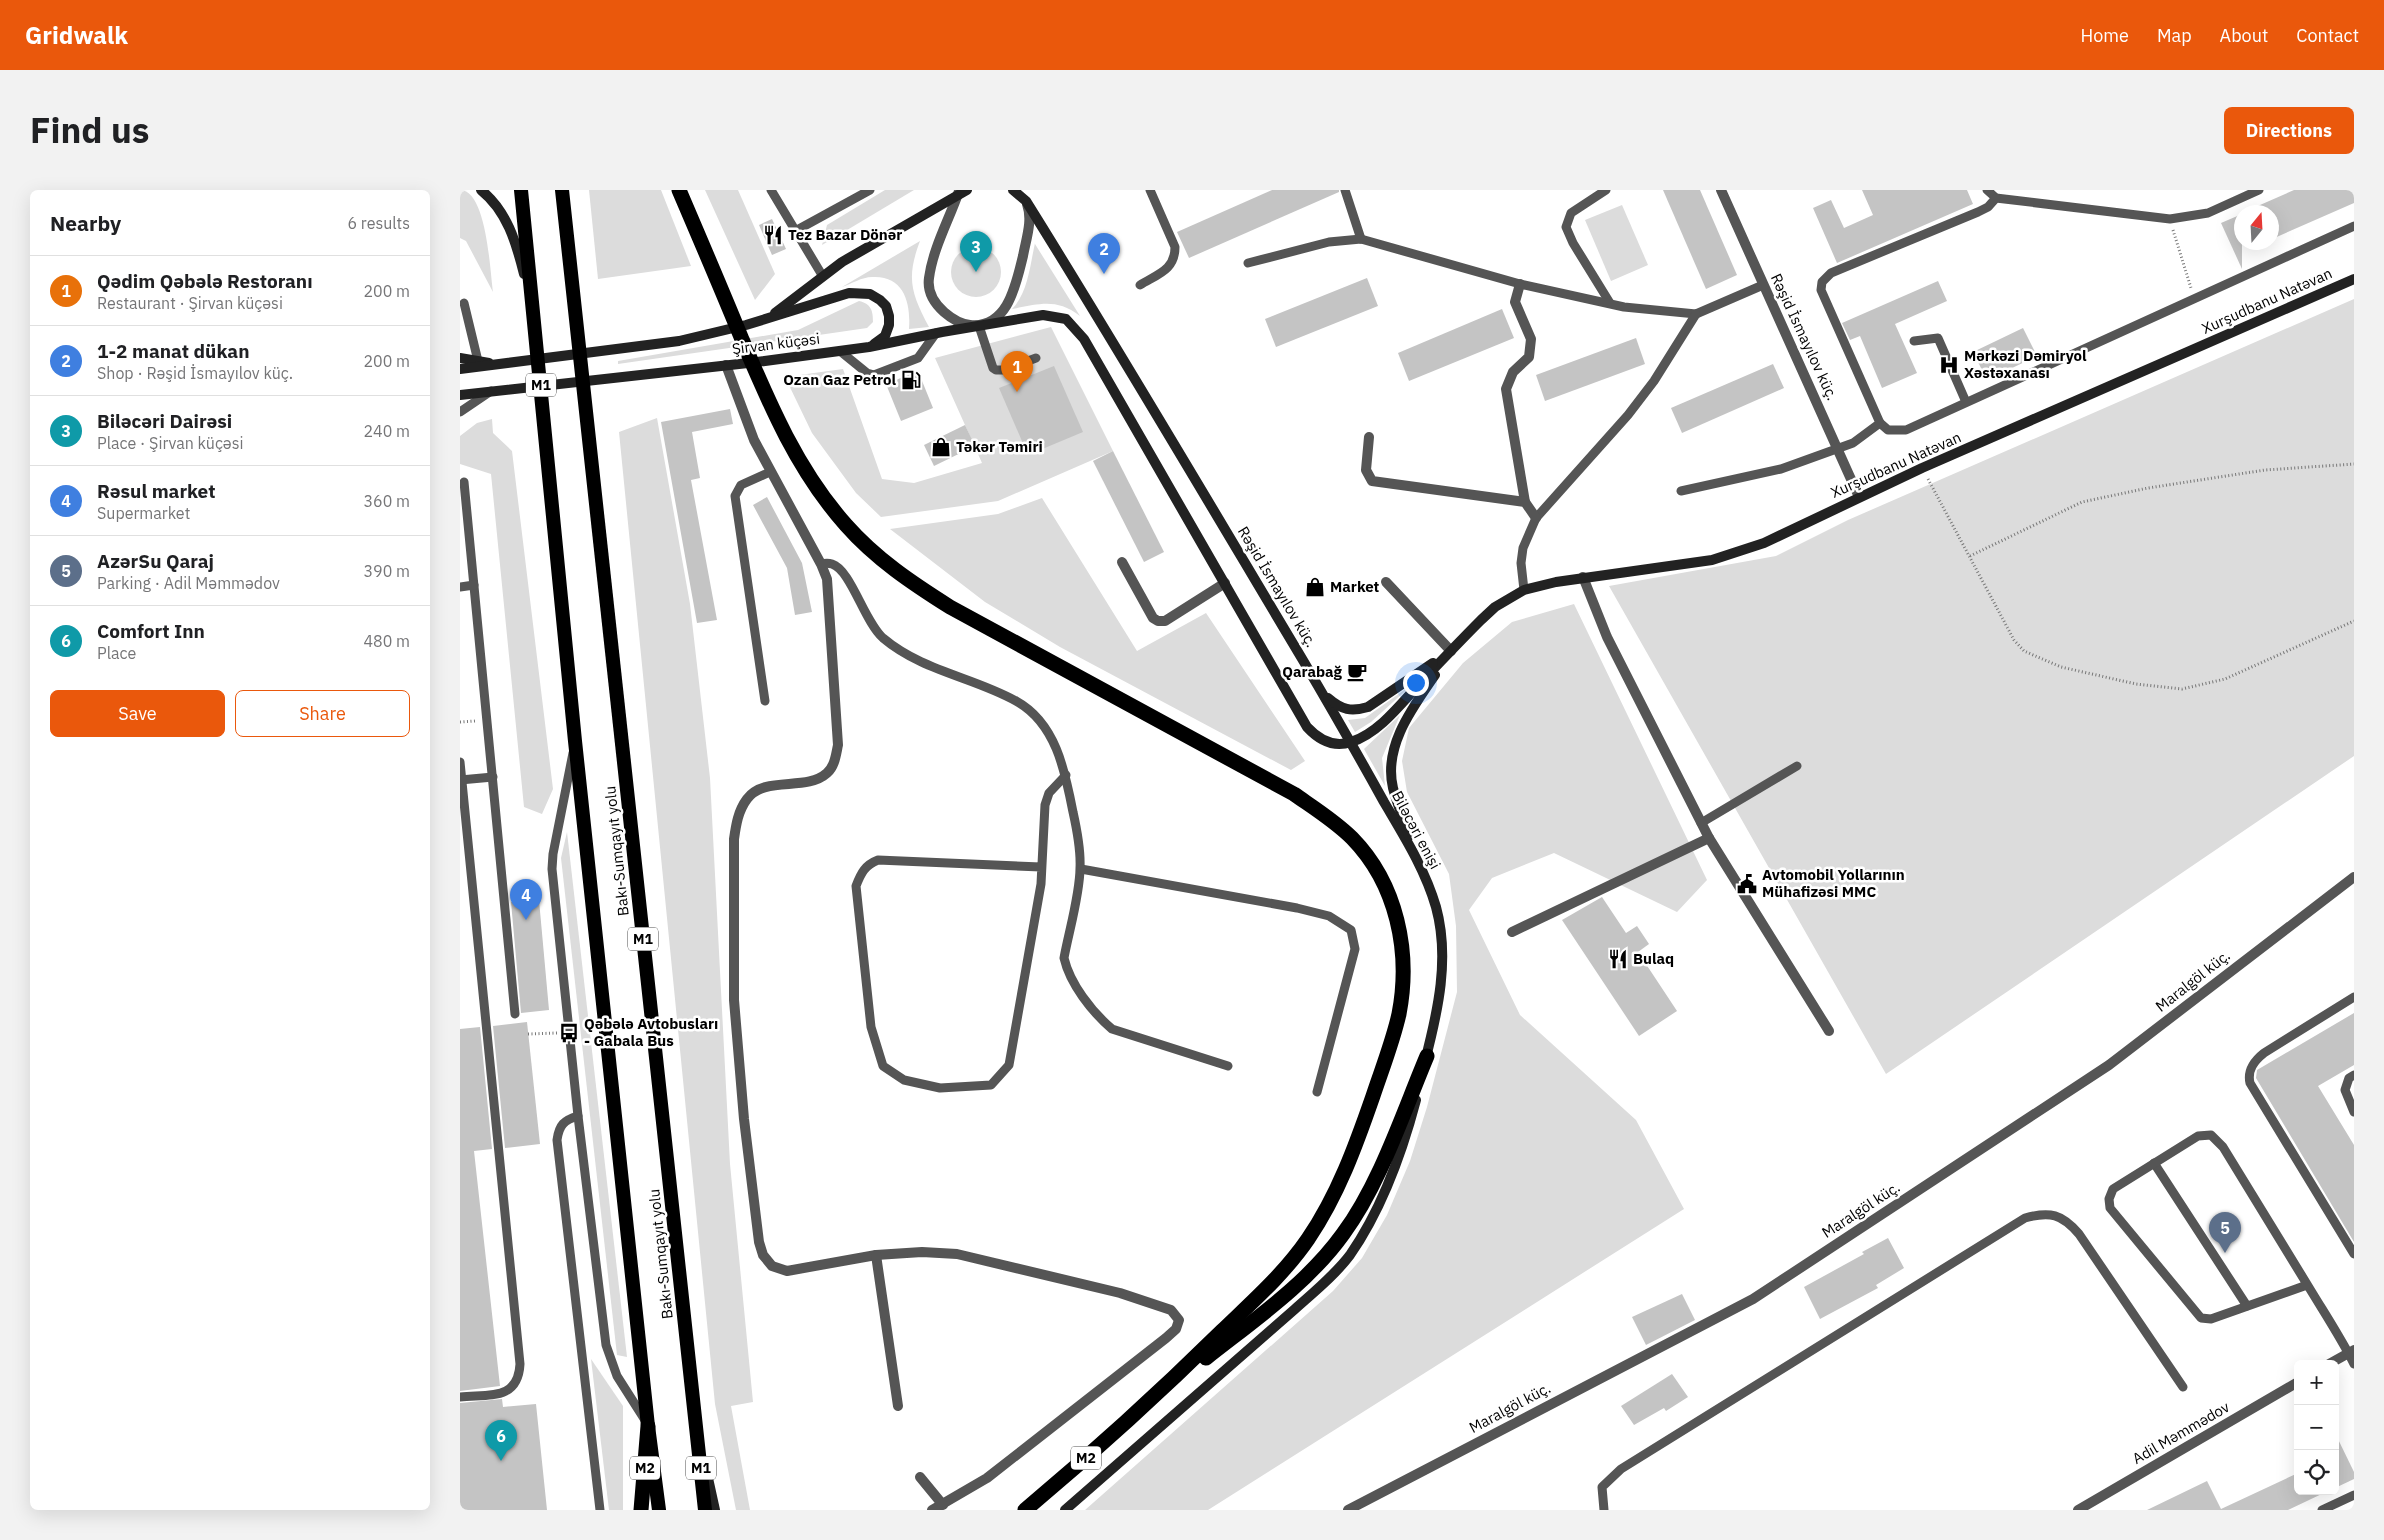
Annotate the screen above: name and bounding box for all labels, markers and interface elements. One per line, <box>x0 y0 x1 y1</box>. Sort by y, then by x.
text: Gridwalk <box>25 19 128 51</box>
text: Home <box>2081 24 2129 47</box>
text: Map <box>2157 24 2192 47</box>
text: About <box>2220 24 2268 47</box>
text: Contact <box>2296 24 2359 47</box>
text: Find us <box>30 107 149 153</box>
button: Directions <box>2224 107 2354 154</box>
north arrow <box>2234 205 2279 250</box>
text: Nearby <box>50 209 121 237</box>
text: 6 results <box>347 213 410 233</box>
restaurant icon: Tez Bazar Dönər <box>762 224 784 246</box>
place label: Tez Bazar Dönər <box>788 225 902 244</box>
pin: 3 <box>960 231 992 272</box>
pin: 2 <box>1088 233 1120 274</box>
street label: Xurşudbanu Natəvan <box>2199 263 2335 338</box>
text: Qədim Qəbələ Restoranı <box>97 269 313 293</box>
street label: Rəşid İsmayılov küç. <box>1767 270 1842 403</box>
text: 1 <box>61 281 71 301</box>
text: 200 m <box>363 281 410 301</box>
text: Restaurant · Şirvan küçəsi <box>97 293 283 313</box>
street label: Şirvan küçəsi <box>731 329 821 358</box>
text: 1-2 manat dükan <box>97 339 250 363</box>
place label: Mərkəzi Dəmiryol Xəstəxanası <box>1964 346 2087 382</box>
text: 2 <box>61 351 71 371</box>
text: 200 m <box>363 351 410 371</box>
pin: 1 <box>1001 351 1033 392</box>
hospital icon: Mərkəzi Dəmiryol Xəstəxanası <box>1938 354 1960 376</box>
text: Shop · Rəşid İsmayılov küç. <box>97 363 293 383</box>
fuel station icon: Ozan Gaz Petrol <box>900 369 922 391</box>
place label: Ozan Gaz Petrol <box>783 370 896 389</box>
road number: M1 <box>526 374 556 396</box>
text: Biləcəri Dairəsi <box>97 409 232 433</box>
text: 3 <box>61 421 71 441</box>
text: 240 m <box>363 421 410 441</box>
street label: Xurşudbanu Natəvan <box>1828 427 1964 502</box>
text: Place · Şirvan küçəsi <box>97 433 243 453</box>
shop icon: Təkər Təmiri <box>930 436 952 458</box>
place label: Təkər Təmiri <box>956 437 1043 456</box>
text: Rәsul market <box>97 479 216 503</box>
text: 4 <box>61 491 71 511</box>
text: 360 m <box>363 491 410 511</box>
text: Supermarket <box>97 503 190 523</box>
street label: Rəşid İsmayılov küç. <box>1234 523 1321 651</box>
text: AzərSu Qaraj <box>97 549 214 573</box>
text: 5 <box>61 561 71 581</box>
text: 390 m <box>363 561 410 581</box>
text: Parking · Adil Məmmədov <box>97 573 280 593</box>
shop icon: Market <box>1304 576 1326 598</box>
place label: Market <box>1330 577 1380 596</box>
text: Comfort Inn <box>97 619 205 643</box>
text: 6 <box>61 631 71 651</box>
text: 480 m <box>363 631 410 651</box>
text: Place <box>97 643 136 663</box>
cafe icon: Qarabağ <box>1346 661 1368 683</box>
place label: Qarabağ <box>1282 662 1343 681</box>
your location <box>1403 670 1429 696</box>
button: Save <box>50 690 225 737</box>
button: Share <box>235 690 410 737</box>
street label: Bakı-Sumqayıt yolu <box>600 785 633 917</box>
street label: Biləcəri enişi <box>1388 787 1445 872</box>
place label: Avtomobil Yollarının Mühafizəsi MMC <box>1762 865 1905 901</box>
public building icon: Avtomobil Yollarının Mühafizəsi MMC <box>1736 873 1758 895</box>
pin: 4 <box>510 879 542 920</box>
road number: M1 <box>628 928 658 951</box>
street label: Maralgöl küç. <box>2152 946 2234 1016</box>
restaurant icon: Bulaq <box>1607 948 1629 970</box>
place label: Bulaq <box>1633 949 1674 968</box>
place label: Qəbələ Avtobusları - Gabala Bus <box>584 1014 718 1050</box>
bus stop icon: Qəbələ Avtobusları - Gabala Bus <box>558 1022 580 1044</box>
street label: Maralgöl küç. <box>1818 1177 1903 1242</box>
street label: Bakı-Sumqayıt yolu <box>644 1188 677 1320</box>
pin: 5 <box>2209 1212 2241 1253</box>
map controls <box>2294 1360 2339 1495</box>
button: + <box>2294 1360 2339 1405</box>
street label: Maralgöl küç. <box>1466 1378 1554 1437</box>
street label: Adil Məmmədov <box>2129 1397 2233 1468</box>
button: − <box>2294 1405 2339 1450</box>
pin: 6 <box>485 1420 517 1461</box>
road number: M2 <box>1071 1446 1101 1470</box>
button: locate <box>2294 1450 2339 1495</box>
road number: M2 <box>630 1456 660 1480</box>
road number: M1 <box>686 1456 716 1480</box>

